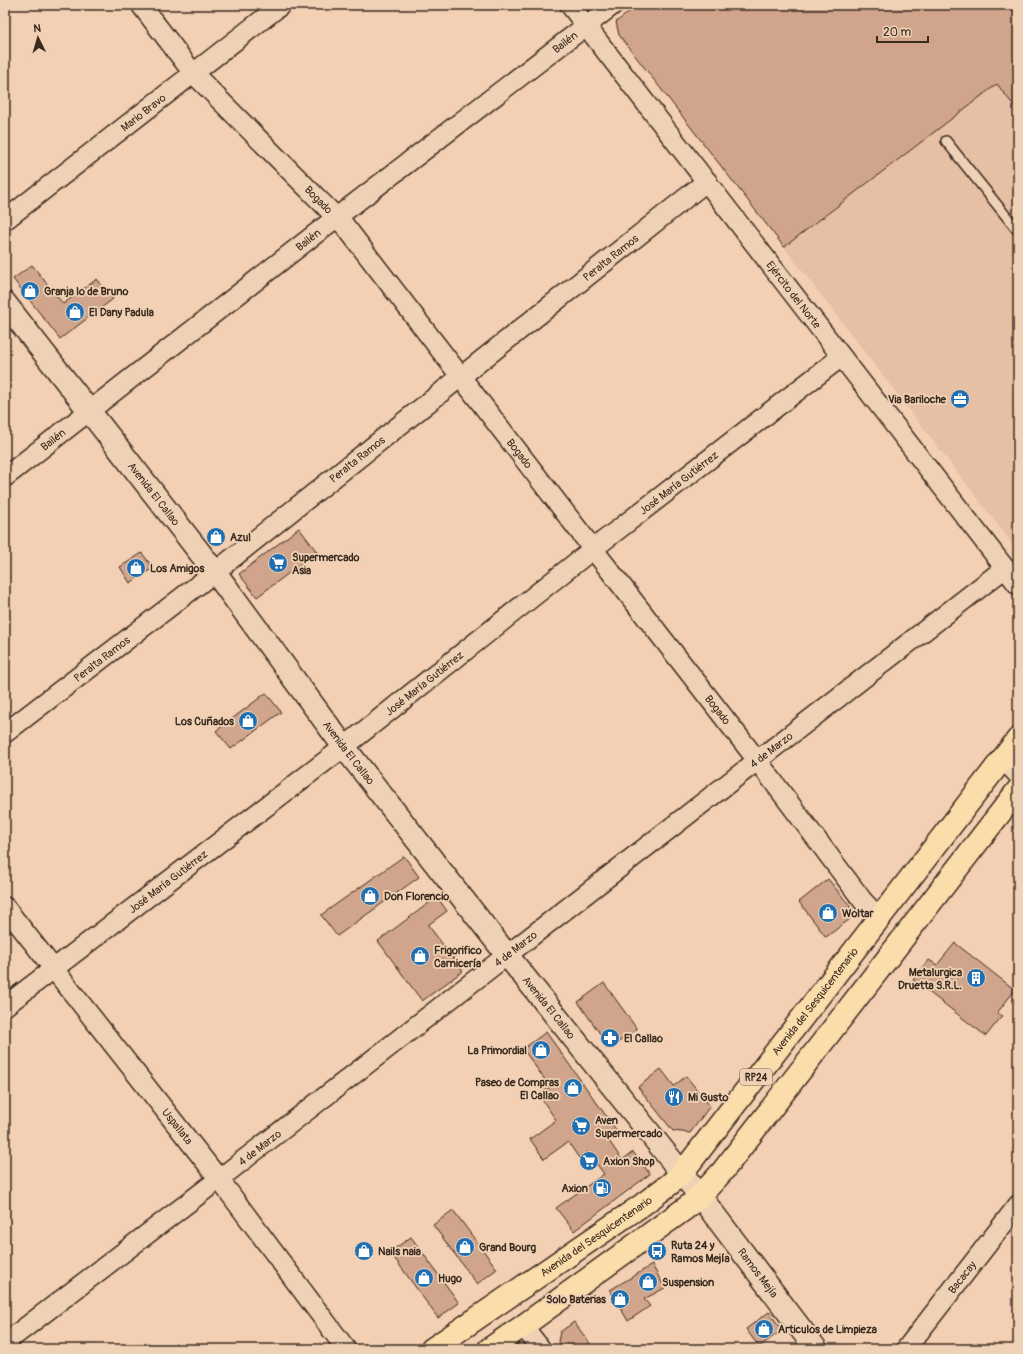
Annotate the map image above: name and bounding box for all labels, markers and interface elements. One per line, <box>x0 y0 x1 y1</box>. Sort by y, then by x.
north arrow <box>18 18 58 58</box>
scale bar <box>877 18 928 44</box>
text: N <box>33 22 42 35</box>
text: 20 m <box>883 25 912 40</box>
street label: Bailén <box>550 29 580 56</box>
street label: Mario Bravo <box>118 91 168 134</box>
street label: Bogado <box>302 183 335 217</box>
street label: Bailén <box>293 226 323 254</box>
street label: Peralta Ramos <box>581 232 641 284</box>
street label: Ejército del Norte <box>763 259 824 332</box>
shop icon: Granja lo de Bruno <box>19 280 41 302</box>
place label: Granja lo de Bruno <box>44 285 129 298</box>
shop icon: El Dany Padula <box>64 301 86 323</box>
place label: El Dany Padula <box>89 306 154 319</box>
office icon: Via Bariloche <box>949 388 971 410</box>
place label: Via Bariloche <box>888 393 947 406</box>
street label: Bailén <box>38 426 68 454</box>
street label: Peralta Ramos <box>327 433 388 486</box>
street label: Bogado <box>504 436 535 471</box>
street label: José María Gutiérrez <box>637 448 721 518</box>
street label: Avenida El Callao <box>125 460 182 528</box>
shop icon: Azul <box>205 526 227 548</box>
place label: Azul <box>230 531 251 544</box>
place label: Supermercado Asia <box>292 551 359 577</box>
supermarket icon: Supermercado Asia <box>267 552 289 574</box>
shop icon: Los Amigos <box>125 557 147 579</box>
place label: Los Amigos <box>150 562 204 575</box>
street label: Peralta Ramos <box>71 633 133 685</box>
street label: José María Gutiérrez <box>383 649 466 719</box>
street label: Bogado <box>702 693 733 727</box>
shop icon: Los Cuñados <box>237 710 259 732</box>
place label: Los Cuñados <box>175 715 234 728</box>
street label: Avenida El Callao <box>320 718 377 787</box>
street label: 4 de Marzo <box>747 729 796 771</box>
street label: José María Gutiérrez <box>126 848 210 916</box>
shop icon: Don Florencio <box>359 885 381 907</box>
place label: Don Florencio <box>384 890 449 903</box>
shop icon: Woltar <box>817 902 839 924</box>
place label: Woltar <box>842 907 874 920</box>
street label: 4 de Marzo <box>492 928 540 970</box>
place label: Frigorifico Carnicería <box>434 944 482 970</box>
shop icon: Frigorifico Carnicería <box>409 945 431 967</box>
street label: Avenida del Sesquicentenario <box>769 945 861 1058</box>
place label: Metalurgica Druetta S.R.L. <box>898 966 962 992</box>
building icon: Metalurgica Druetta S.R.L. <box>965 967 987 989</box>
street label: Avenida El Callao <box>519 974 578 1042</box>
pharmacy icon: El Callao <box>599 1027 621 1049</box>
place label: El Callao <box>624 1032 663 1045</box>
shop icon: La Primordial <box>530 1039 552 1061</box>
place label: La Primordial <box>467 1044 527 1057</box>
road number: RP24 <box>740 1069 772 1085</box>
place label: Paseo de Compras El Callao <box>475 1076 559 1102</box>
shop icon: Paseo de Compras El Callao <box>562 1077 584 1099</box>
restaurant icon: Mi Gusto <box>663 1086 685 1108</box>
place label: Mi Gusto <box>688 1091 728 1104</box>
street label: Uspallata <box>159 1106 195 1147</box>
place label: Aven Supermercado <box>595 1114 662 1140</box>
supermarket icon: Aven Supermercado <box>570 1115 592 1137</box>
street label: 4 de Marzo <box>236 1127 284 1169</box>
supermarket icon: Axion Shop <box>578 1150 600 1172</box>
place label: Axion Shop <box>603 1155 655 1168</box>
fuel station icon: Axion <box>591 1177 613 1199</box>
place label: Axion <box>561 1182 588 1195</box>
street label: Avenida del Sesquicentenario <box>538 1194 655 1280</box>
shop icon: Grand Bourg <box>454 1236 476 1258</box>
place label: Ruta 24 y Ramos Mejía <box>671 1239 730 1265</box>
shop icon: Nails naia <box>353 1240 375 1262</box>
bus stop icon: Ruta 24 y Ramos Mejía <box>646 1240 668 1262</box>
place label: Grand Bourg <box>479 1241 537 1254</box>
place label: Nails naia <box>378 1245 421 1258</box>
street label: Ramos Mejía <box>735 1246 781 1300</box>
street label: Bacacay <box>946 1258 979 1296</box>
shop icon: Hugo <box>413 1267 435 1289</box>
shop icon: Suspension <box>637 1271 659 1293</box>
place label: Hugo <box>438 1272 462 1285</box>
place label: Suspension <box>662 1276 714 1289</box>
shop icon: Solo Baterias <box>609 1288 631 1310</box>
place label: Solo Baterias <box>546 1293 606 1306</box>
shop icon: Articulos de Limpieza <box>753 1318 775 1340</box>
place label: Articulos de Limpieza <box>778 1323 877 1336</box>

